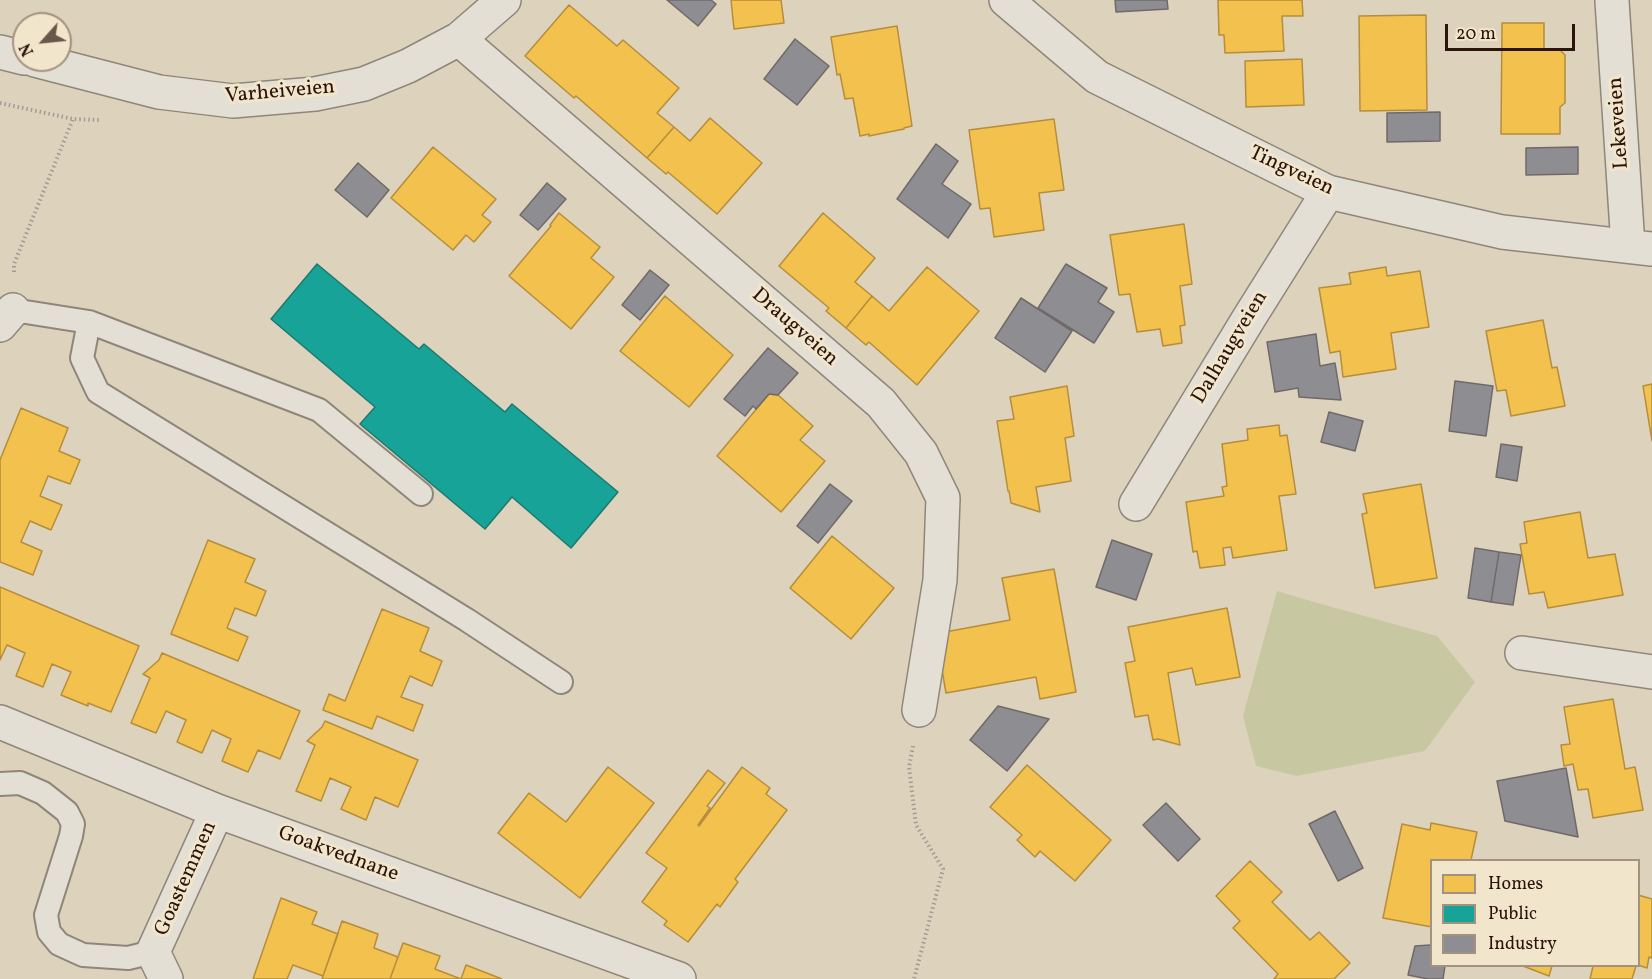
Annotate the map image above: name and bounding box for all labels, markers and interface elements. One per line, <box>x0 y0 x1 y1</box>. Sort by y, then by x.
north arrow <box>12 12 72 72</box>
scale bar <box>1448 12 1578 50</box>
text: 20 m <box>1456 22 1496 47</box>
text: N <box>15 39 40 59</box>
street label: Varheiveien <box>224 76 336 110</box>
street label: Lekeveien <box>1604 76 1636 170</box>
street label: Tingveien <box>1245 141 1337 203</box>
street label: Draugveien <box>745 283 843 373</box>
street label: Dalhaugveien <box>1187 287 1275 409</box>
street label: Goastemmen <box>151 818 223 940</box>
street label: Goakvednane <box>274 822 402 888</box>
legend <box>1430 859 1640 967</box>
text: Homes <box>1488 872 1543 897</box>
text: Public <box>1488 902 1537 927</box>
text: Industry <box>1488 932 1557 957</box>

